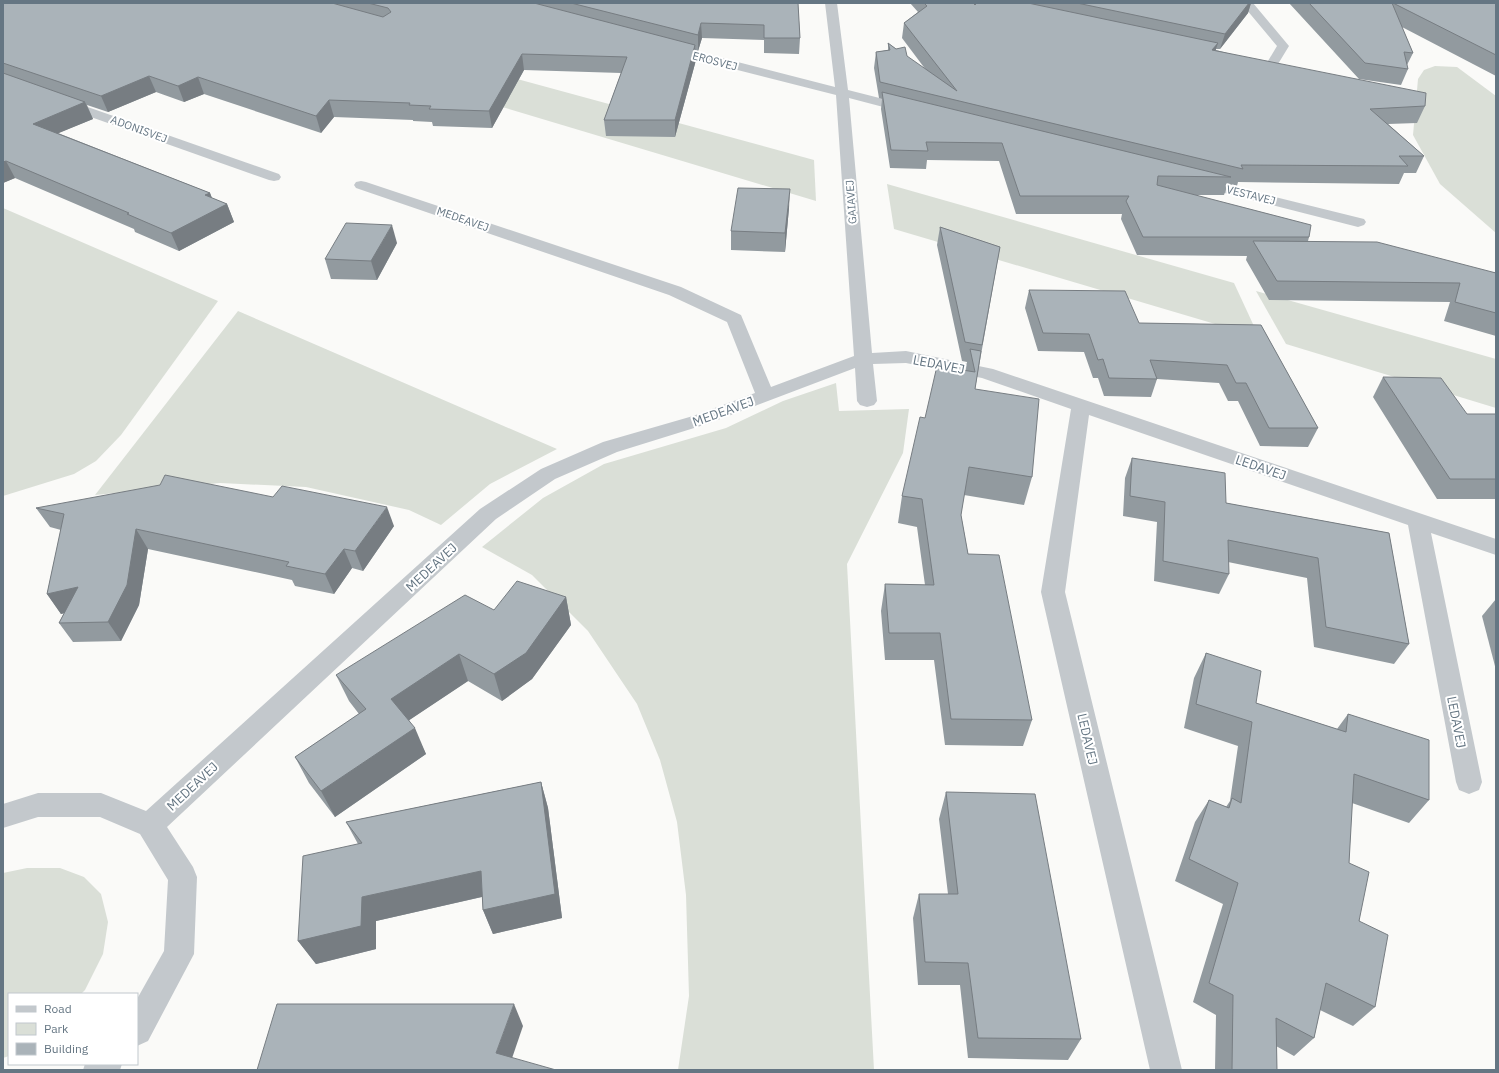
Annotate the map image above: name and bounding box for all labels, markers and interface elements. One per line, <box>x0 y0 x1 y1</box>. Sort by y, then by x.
street label: EROSVEJ <box>691 48 739 74</box>
street label: ADONISVEJ <box>109 112 169 146</box>
street label: GAIAVEJ <box>842 179 860 225</box>
street label: VESTAVEJ <box>1225 182 1277 208</box>
street label: MEDEAVEJ <box>435 204 491 234</box>
street label: LEDAVEJ <box>912 351 966 378</box>
street label: MEDEAVEJ <box>690 393 756 430</box>
street label: LEDAVEJ <box>1233 451 1288 484</box>
street label: MEDEAVEJ <box>402 539 461 595</box>
street label: LEDAVEJ <box>1443 695 1470 749</box>
street label: LEDAVEJ <box>1073 712 1102 767</box>
street label: MEDEAVEJ <box>163 758 222 814</box>
legend <box>8 993 138 1065</box>
text: Road <box>44 1001 72 1016</box>
text: Park <box>44 1021 69 1036</box>
text: Building <box>44 1041 89 1056</box>

